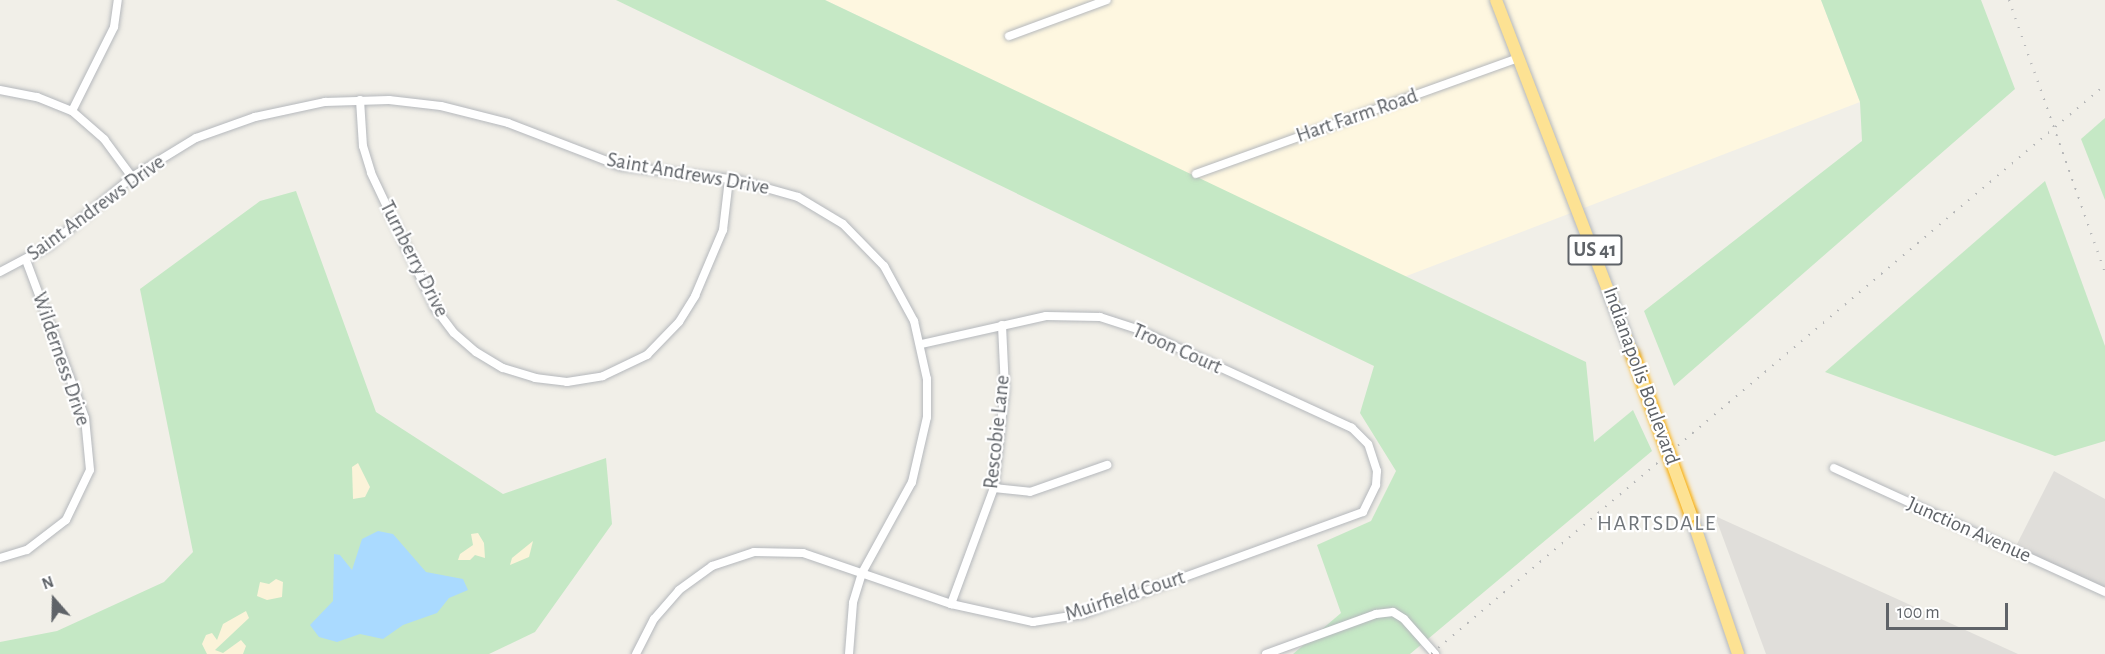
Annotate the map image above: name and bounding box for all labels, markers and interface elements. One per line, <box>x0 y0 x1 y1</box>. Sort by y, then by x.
street label: Hart Farm Road <box>1293 83 1421 149</box>
street label: Saint Andrews Drive <box>605 147 771 201</box>
street label: Saint Andrews Drive <box>22 149 170 267</box>
street label: Turnberry Drive <box>374 197 454 321</box>
road number: US 41 <box>1566 233 1624 267</box>
street label: Indianapolis Boulevard <box>1597 284 1685 468</box>
street label: Wilderness Drive <box>26 289 96 429</box>
street label: Troon Court <box>1128 318 1226 380</box>
street label: Rescobie Lane <box>978 374 1016 490</box>
street label: Junction Avenue <box>1903 491 2035 569</box>
district label: HARTSDALE <box>1597 511 1717 537</box>
street label: Muirfield Court <box>1062 565 1188 627</box>
north arrow <box>24 570 84 630</box>
text: N <box>40 574 56 593</box>
scale bar <box>1889 591 2010 629</box>
text: 100 m <box>1897 604 1940 622</box>

